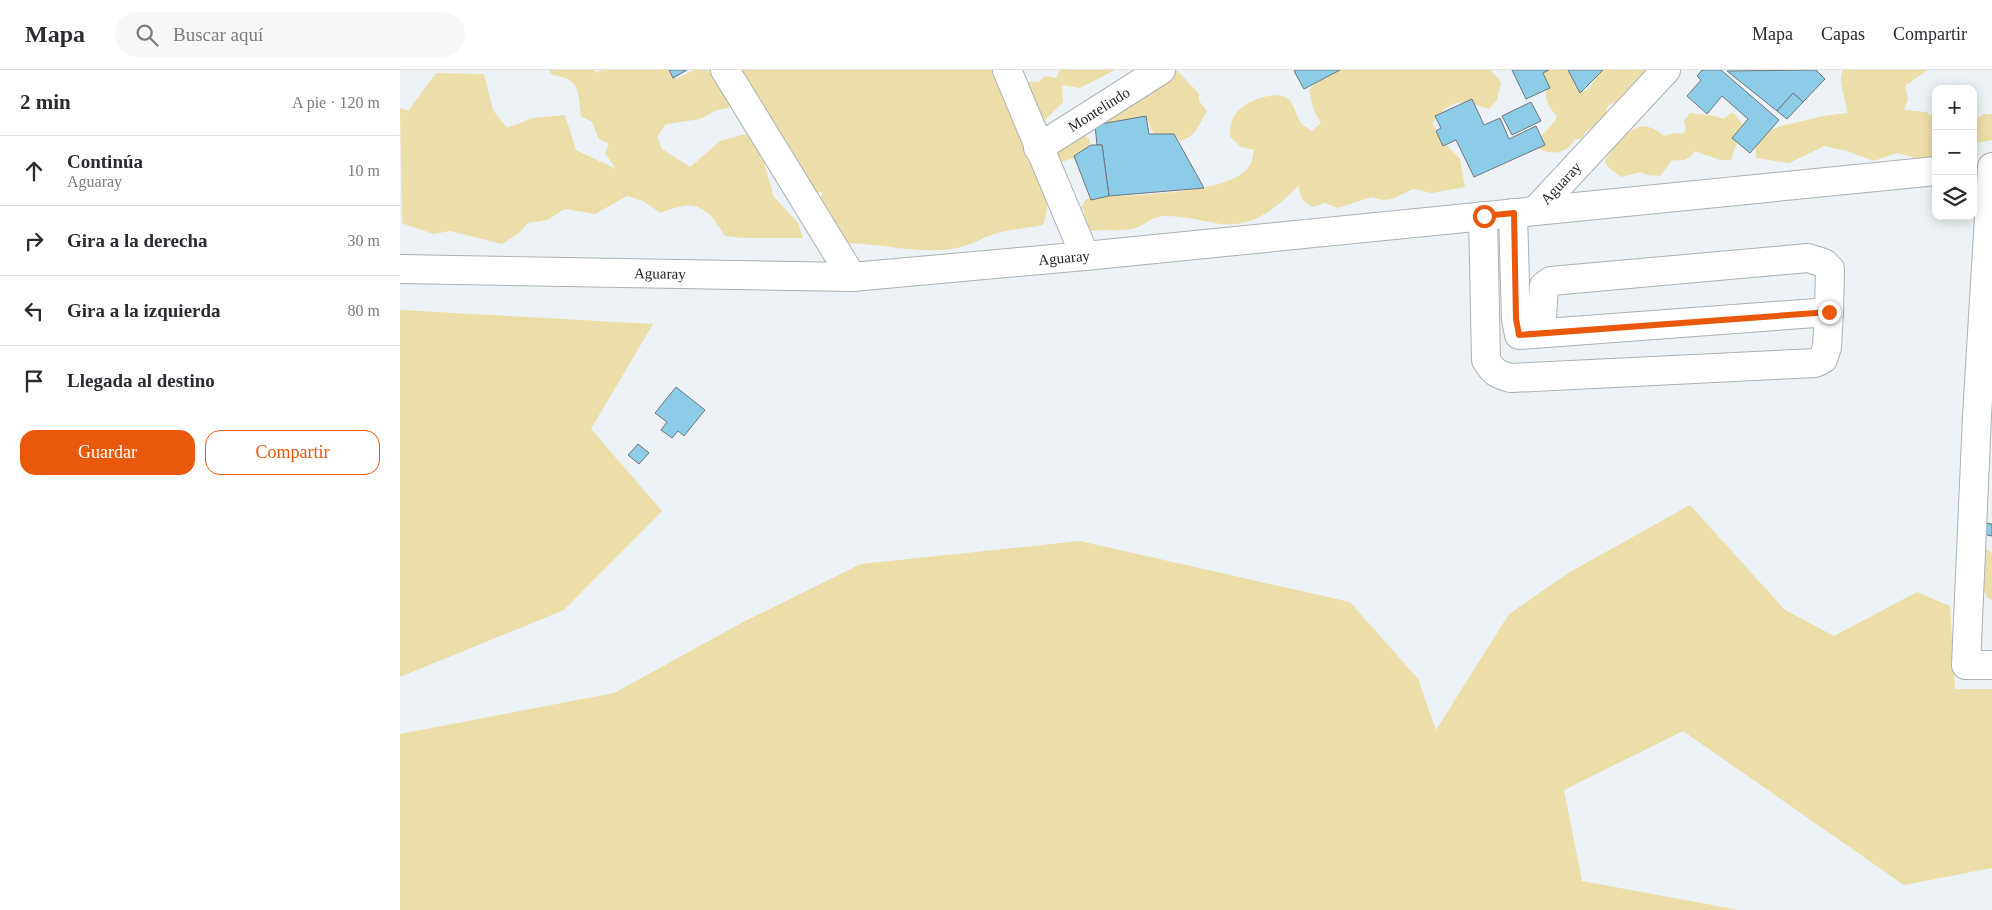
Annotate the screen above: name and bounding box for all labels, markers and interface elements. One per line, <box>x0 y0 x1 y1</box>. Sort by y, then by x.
search box <box>115 12 465 57</box>
text: Mapa <box>25 21 85 47</box>
icon: search <box>133 21 161 49</box>
text: Buscar aquí <box>173 24 263 45</box>
text: Mapa <box>1752 24 1793 44</box>
text: Capas <box>1821 24 1865 44</box>
text: Compartir <box>1893 24 1967 44</box>
street label: Montelindo <box>1065 84 1133 135</box>
map controls <box>1932 85 1977 220</box>
button: + <box>1932 85 1977 130</box>
text: 2 min <box>20 90 71 114</box>
text: A pie · 120 m <box>292 94 380 111</box>
button: − <box>1932 130 1977 175</box>
text: Continúa <box>67 151 143 172</box>
icon: ahead <box>20 157 48 185</box>
street label: Aguaray <box>1537 158 1585 208</box>
text: 10 m <box>348 162 380 179</box>
text: Aguaray <box>67 173 122 190</box>
button: layers <box>1932 175 1977 220</box>
route start <box>1473 205 1496 228</box>
icon: right <box>20 227 48 255</box>
text: Gira a la derecha <box>67 230 208 251</box>
text: 30 m <box>348 232 380 249</box>
street label: Aguaray <box>1038 248 1091 268</box>
street label: Aguaray <box>634 265 686 282</box>
icon: left <box>20 297 48 325</box>
text: Gira a la izquierda <box>67 300 221 321</box>
route end <box>1818 301 1841 324</box>
text: 80 m <box>348 302 380 319</box>
icon: arrive <box>20 367 48 395</box>
text: Llegada al destino <box>67 370 215 391</box>
button: Guardar <box>20 430 195 475</box>
button: Compartir <box>205 430 380 475</box>

